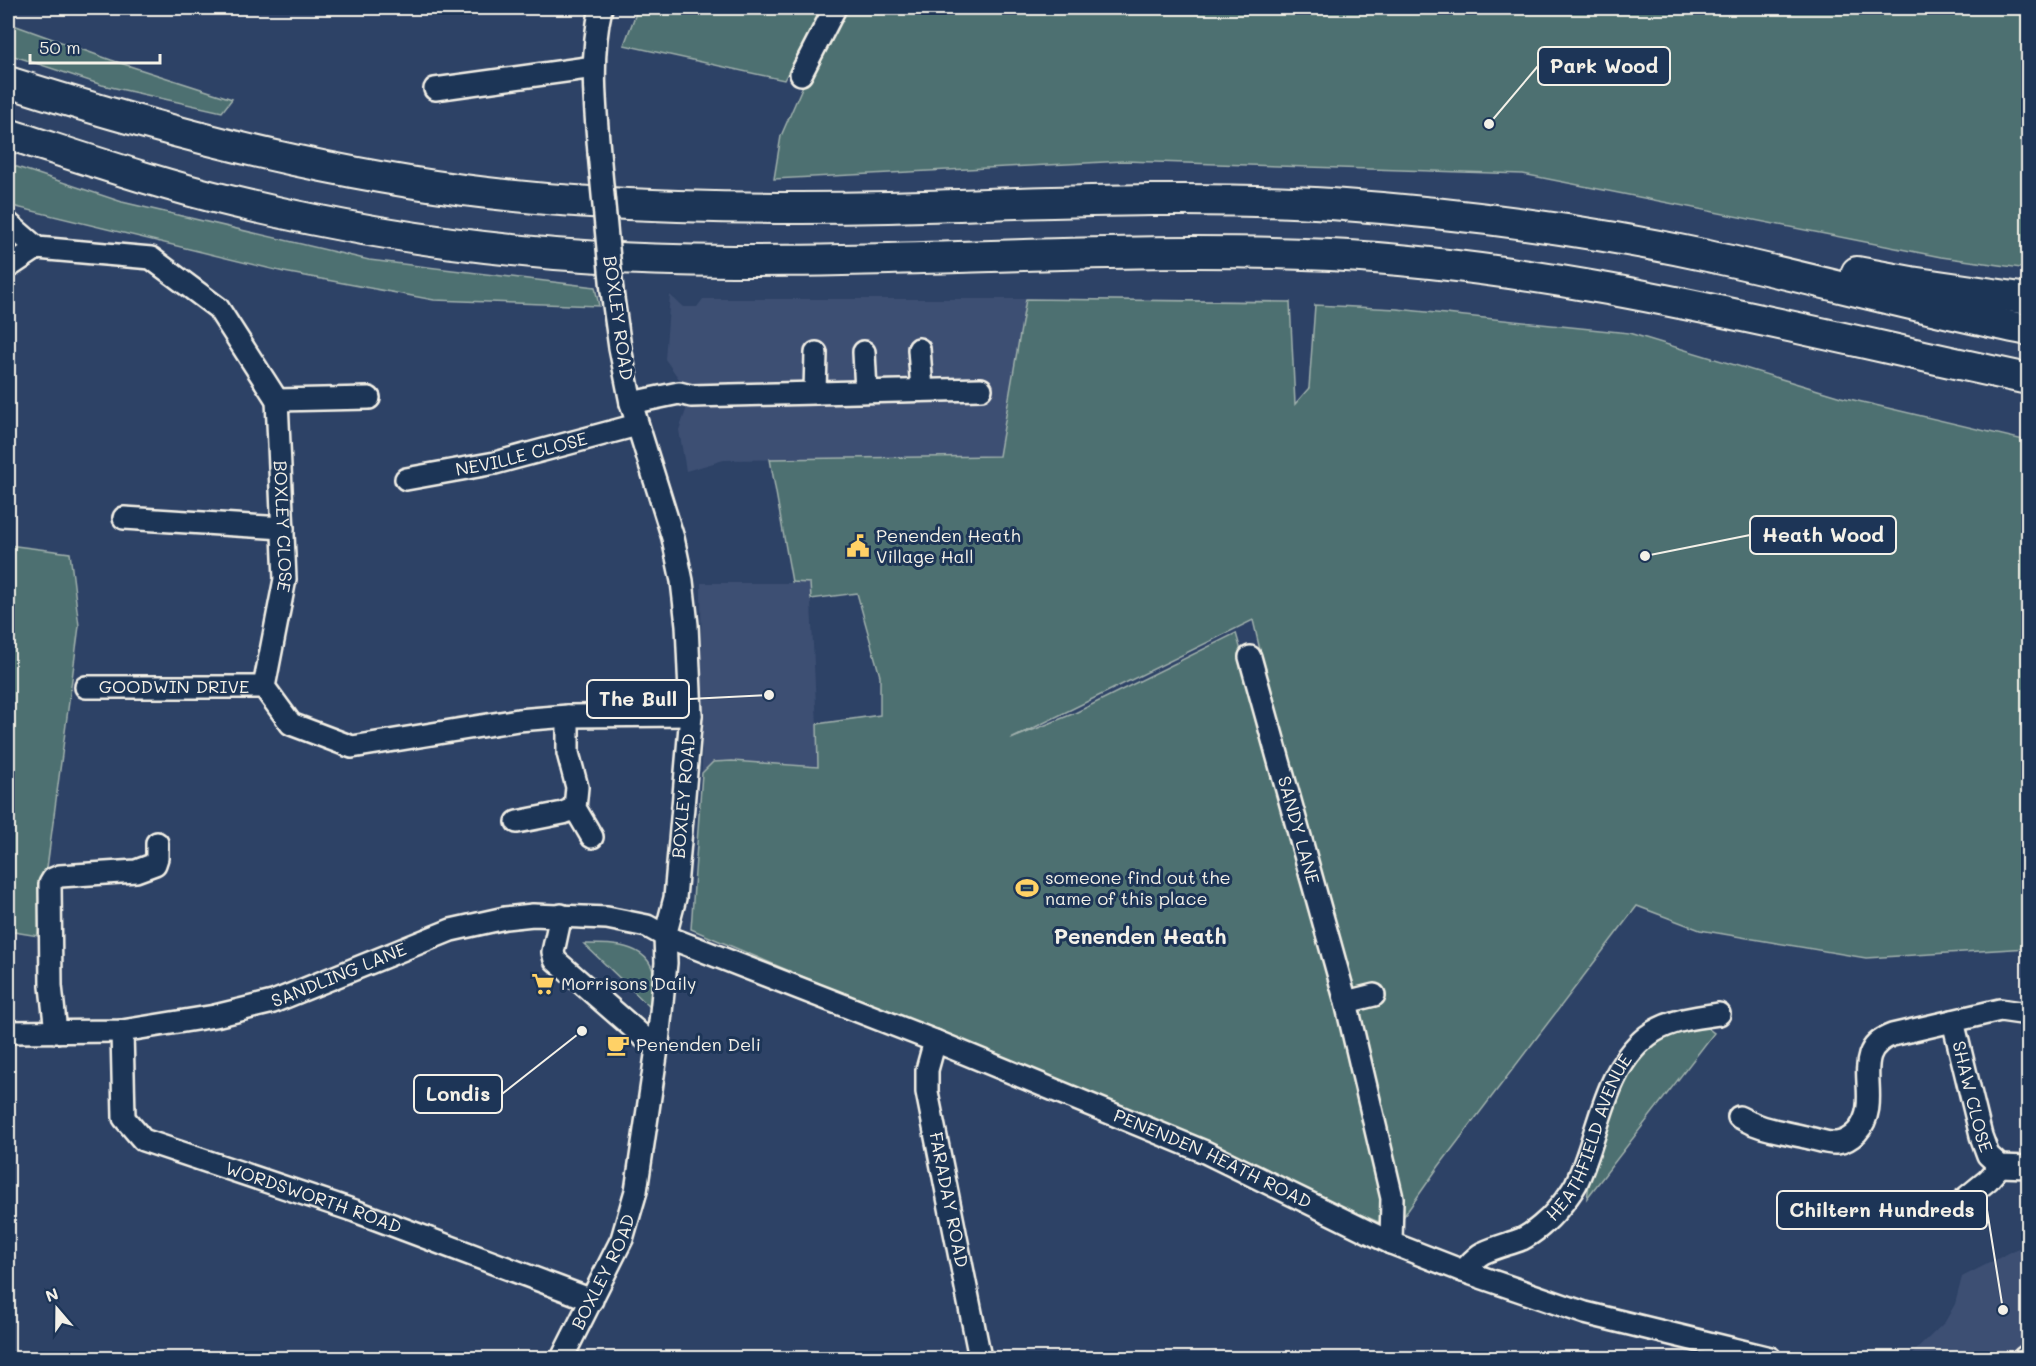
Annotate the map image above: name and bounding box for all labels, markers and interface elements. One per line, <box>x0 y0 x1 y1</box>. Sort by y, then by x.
scale bar <box>30 27 160 65</box>
text: 50 m <box>39 35 81 59</box>
callout: Park Wood <box>1538 47 1670 85</box>
text: Park Wood <box>1550 52 1658 78</box>
street label: BOXLEY ROAD <box>598 254 640 382</box>
street label: NEVILLE CLOSE <box>453 426 590 481</box>
street label: BOXLEY CLOSE <box>269 460 298 594</box>
callout: Heath Wood <box>1750 516 1896 554</box>
text: Heath Wood <box>1762 521 1884 547</box>
place label: Penenden Heath Village Hall <box>876 523 1021 568</box>
public building icon: Penenden Heath Village Hall <box>845 533 871 559</box>
street label: GOODWIN DRIVE <box>99 674 249 698</box>
callout: The Bull <box>587 680 689 718</box>
text: The Bull <box>599 685 677 711</box>
street label: BOXLEY ROAD <box>666 732 700 859</box>
street label: SANDY LANE <box>1273 773 1326 887</box>
place label: someone find out the name of this place <box>1045 865 1231 910</box>
sports icon: someone find out the name of this place <box>1014 875 1040 901</box>
district label: Penenden Heath <box>1054 922 1226 949</box>
street label: SANDLING LANE <box>267 936 410 1012</box>
supermarket icon: Morrisons Daily <box>530 971 556 997</box>
place label: Morrisons Daily <box>561 971 697 995</box>
cafe icon: Penenden Deli <box>605 1032 631 1058</box>
place label: Penenden Deli <box>636 1032 761 1056</box>
street label: SHAW CLOSE <box>1947 1038 1999 1155</box>
street label: HEATHFIELD AVENUE <box>1540 1049 1637 1225</box>
callout: Londis <box>414 1075 502 1113</box>
text: Londis <box>426 1080 490 1106</box>
street label: PENENDEN HEATH ROAD <box>1110 1103 1316 1213</box>
street label: FARADAY ROAD <box>924 1130 975 1269</box>
street label: WORDSWORTH ROAD <box>222 1155 405 1238</box>
callout: Chiltern Hundreds <box>1777 1191 1987 1229</box>
text: Chiltern Hundreds <box>1789 1196 1975 1222</box>
street label: BOXLEY ROAD <box>565 1211 640 1333</box>
north arrow <box>27 1279 87 1339</box>
text: N <box>42 1282 61 1306</box>

